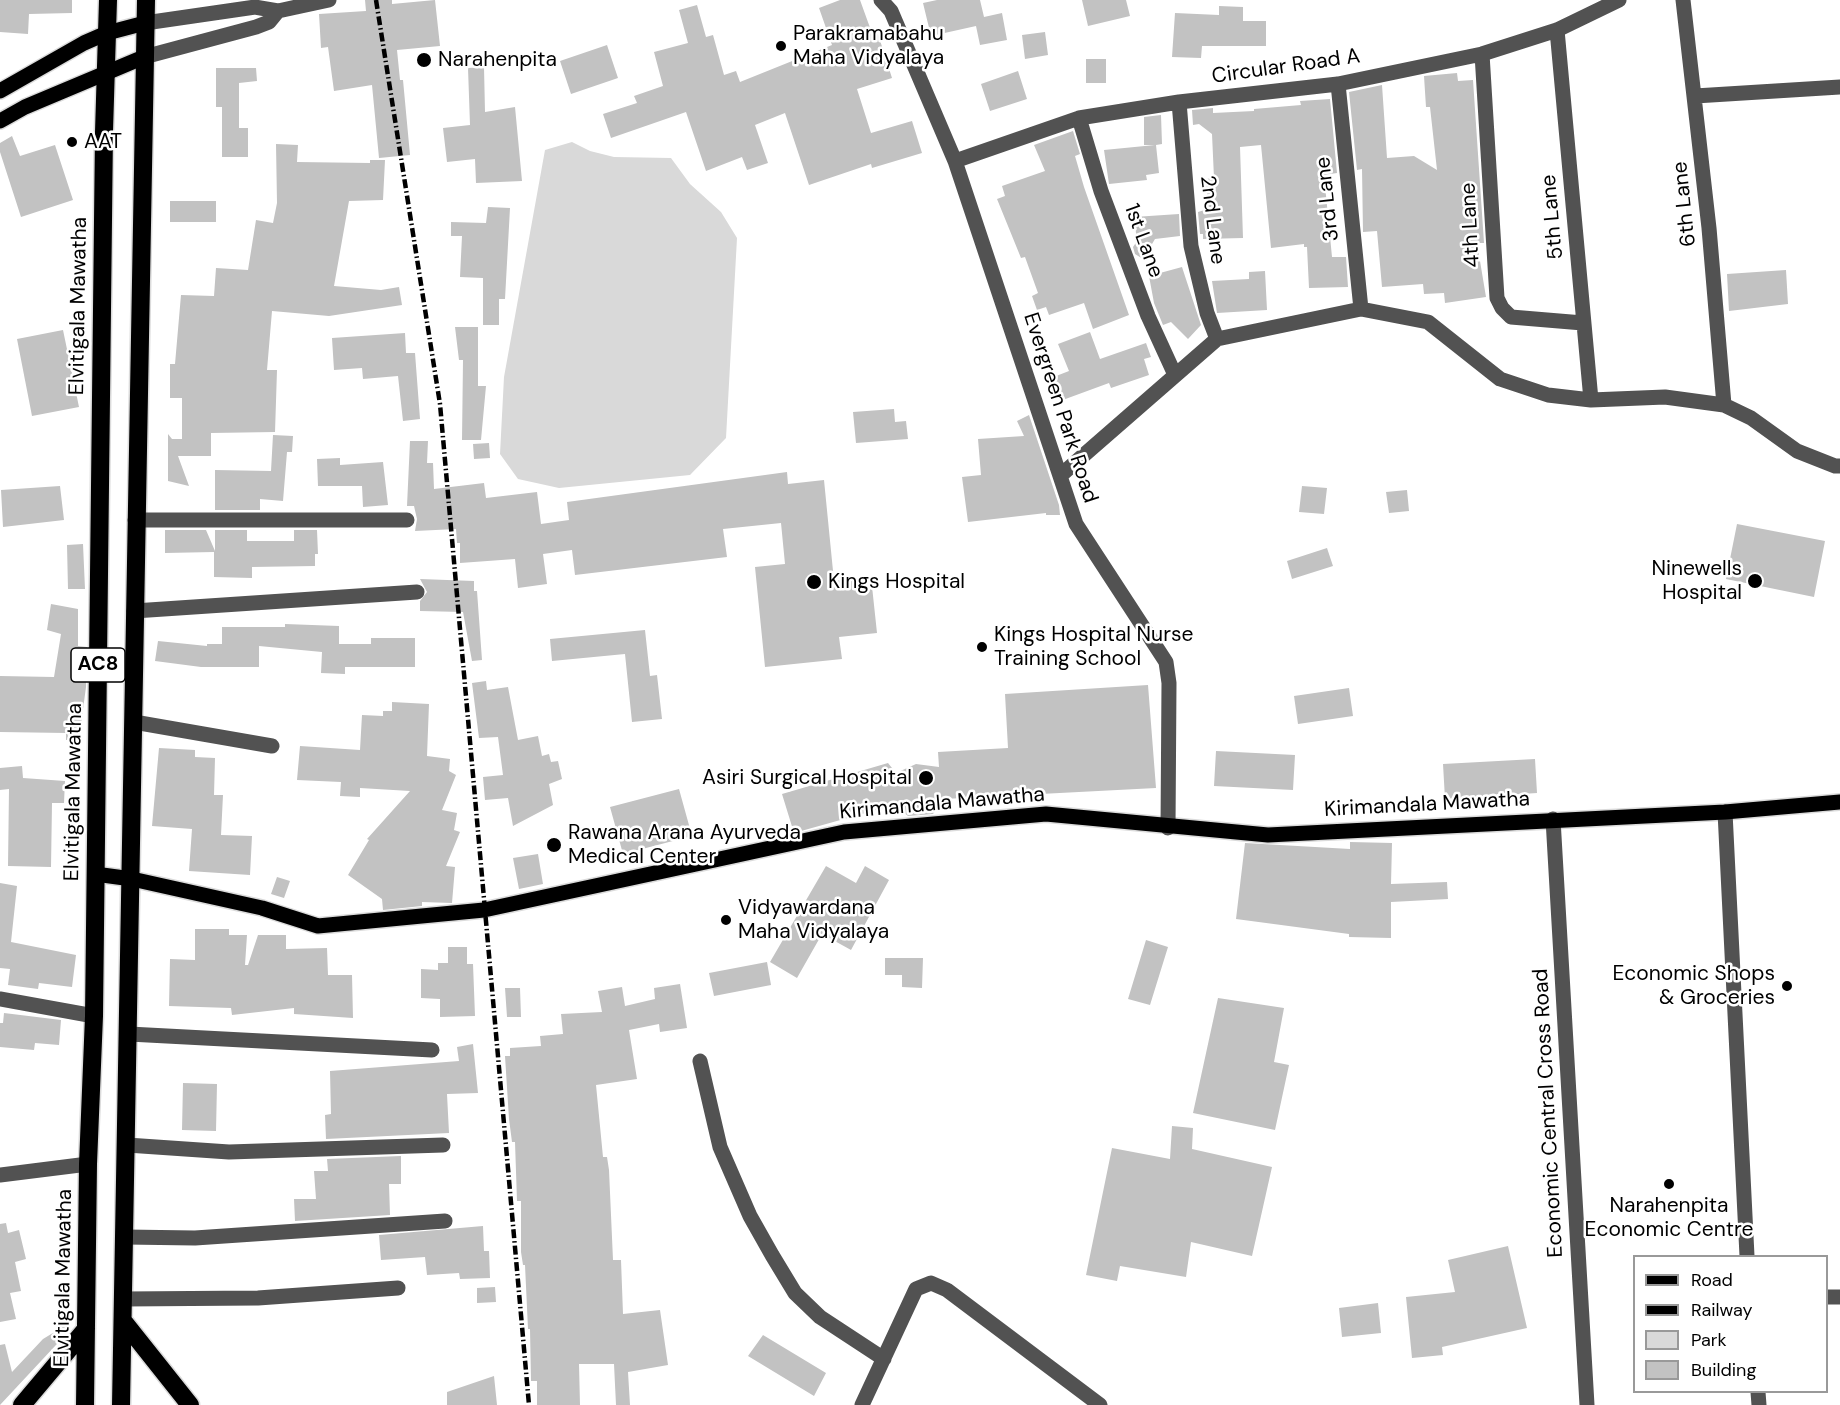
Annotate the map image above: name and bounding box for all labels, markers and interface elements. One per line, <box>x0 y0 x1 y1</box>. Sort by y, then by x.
place label: Parakramabahu Maha Vidyalaya <box>793 21 944 71</box>
marker: Parakramabahu Maha Vidyalaya <box>774 39 788 53</box>
street label: Circular Road A <box>1210 44 1362 90</box>
place label: Narahenpita <box>438 47 557 73</box>
marker: Narahenpita <box>415 51 433 69</box>
place label: AAT <box>84 129 122 155</box>
marker: AAT <box>65 135 79 149</box>
street label: 3rd Lane <box>1311 155 1345 243</box>
street label: 6th Lane <box>1668 160 1702 248</box>
street label: 5th Lane <box>1537 173 1569 261</box>
street label: 2nd Lane <box>1194 174 1230 266</box>
street label: 4th Lane <box>1456 182 1486 268</box>
street label: 1st Lane <box>1118 201 1168 281</box>
street label: Elvitigala Mawatha <box>65 217 93 395</box>
street label: Evergreen Park Road <box>1017 310 1103 506</box>
place label: Ninewells Hospital <box>1651 556 1742 606</box>
place label: Kings Hospital <box>828 569 965 595</box>
marker: Ninewells Hospital <box>1746 572 1764 590</box>
marker: Kings Hospital <box>805 573 823 591</box>
place label: Kings Hospital Nurse Training School <box>994 622 1193 672</box>
marker: Kings Hospital Nurse Training School <box>975 640 989 654</box>
road number: AC8 <box>71 648 125 682</box>
street label: Elvitigala Mawatha <box>60 703 88 881</box>
place label: Asiri Surgical Hospital <box>702 765 912 791</box>
marker: Asiri Surgical Hospital <box>917 769 935 787</box>
street label: Kirimandala Mawatha <box>838 782 1046 826</box>
street label: Kirimandala Mawatha <box>1323 787 1531 823</box>
place label: Rawana Arana Ayurveda Medical Center <box>568 820 801 870</box>
marker: Rawana Arana Ayurveda Medical Center <box>545 836 563 854</box>
place label: Vidyawardana Maha Vidyalaya <box>738 895 889 945</box>
marker: Vidyawardana Maha Vidyalaya <box>719 913 733 927</box>
place label: Economic Shops & Groceries <box>1612 961 1775 1011</box>
street label: Economic Central Cross Road <box>1529 968 1569 1258</box>
marker: Economic Shops & Groceries <box>1780 979 1794 993</box>
marker: Narahenpita Economic Centre <box>1662 1177 1676 1191</box>
street label: Elvitigala Mawatha <box>50 1189 78 1367</box>
place label: Narahenpita Economic Centre <box>1585 1193 1753 1243</box>
legend <box>1633 1255 1828 1393</box>
text: Road <box>1691 1268 1733 1292</box>
text: Railway <box>1691 1298 1753 1322</box>
text: Park <box>1691 1328 1727 1352</box>
text: Building <box>1691 1358 1756 1382</box>

